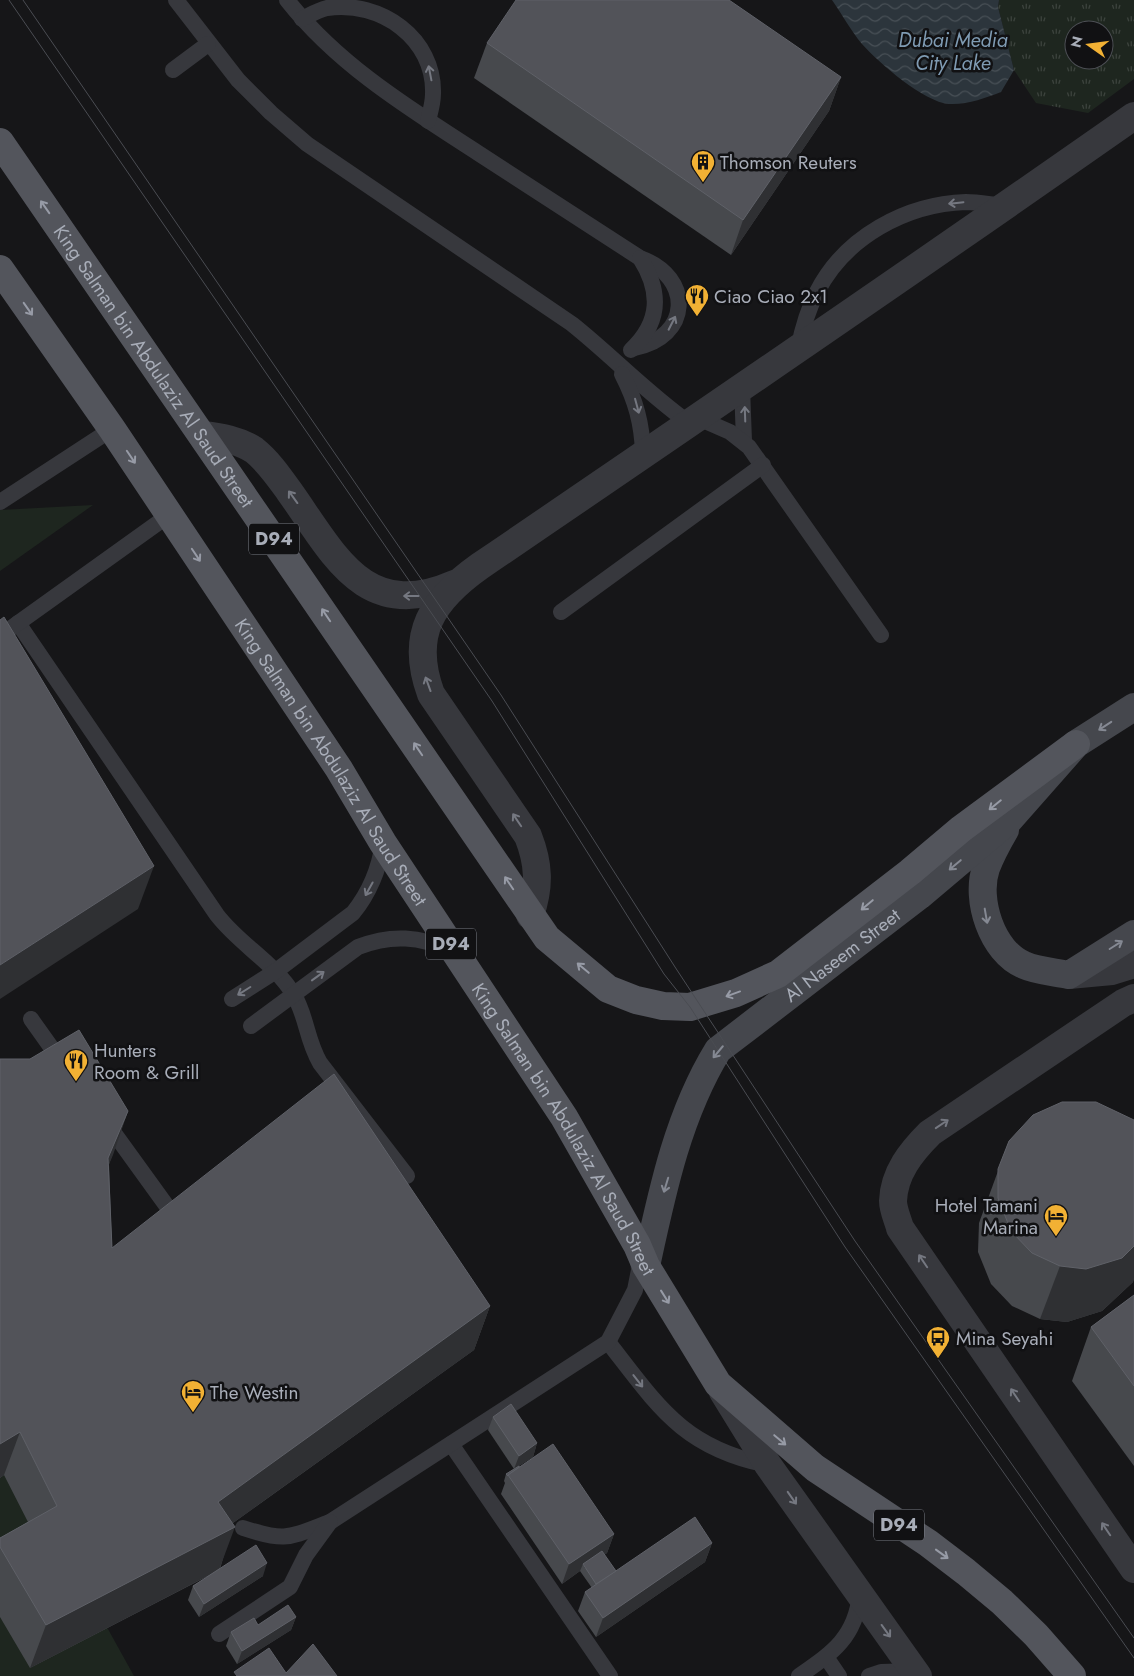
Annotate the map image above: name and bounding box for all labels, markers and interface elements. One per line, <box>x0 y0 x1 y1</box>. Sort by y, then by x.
north arrow <box>1064 20 1114 70</box>
water label: Dubai Media City Lake <box>898 26 1008 78</box>
text: N <box>1065 34 1087 50</box>
one-way arrow <box>425 66 435 82</box>
building icon: Thomson Reuters <box>690 149 716 183</box>
place label: Thomson Reuters <box>720 149 857 176</box>
one-way arrow <box>948 198 964 208</box>
one-way arrow <box>40 200 50 214</box>
street label: King Salman bin Abdulaziz Al Saud Street <box>47 220 261 513</box>
restaurant icon: Ciao Ciao 2x1 <box>684 283 710 317</box>
place label: Ciao Ciao 2x1 <box>714 283 828 310</box>
one-way arrow <box>23 302 33 316</box>
one-way arrow <box>668 316 677 331</box>
one-way arrow <box>632 398 642 414</box>
one-way arrow <box>740 406 750 422</box>
one-way arrow <box>126 450 136 464</box>
one-way arrow <box>288 490 298 504</box>
road number: D94 <box>249 524 299 554</box>
one-way arrow <box>191 548 202 562</box>
one-way arrow <box>403 591 420 601</box>
one-way arrow <box>321 608 331 622</box>
street label: King Salman bin Abdulaziz Al Saud Street <box>228 613 434 912</box>
one-way arrow <box>423 677 432 692</box>
one-way arrow <box>1098 720 1112 731</box>
one-way arrow <box>412 742 423 756</box>
one-way arrow <box>989 799 1002 810</box>
one-way arrow <box>512 813 522 827</box>
one-way arrow <box>949 860 962 871</box>
one-way arrow <box>504 877 514 891</box>
one-way arrow <box>364 882 374 897</box>
one-way arrow <box>860 899 873 910</box>
street label: Al Naseem Street <box>779 902 906 1009</box>
one-way arrow <box>982 907 992 923</box>
road number: D94 <box>426 929 476 960</box>
one-way arrow <box>1109 940 1123 950</box>
one-way arrow <box>576 962 589 973</box>
one-way arrow <box>311 971 325 981</box>
street label: King Salman bin Abdulaziz Al Saud Street <box>465 978 662 1281</box>
one-way arrow <box>238 986 252 996</box>
one-way arrow <box>725 990 741 999</box>
place label: Hunters Room & Grill <box>94 1037 199 1086</box>
one-way arrow <box>713 1045 724 1058</box>
restaurant icon: Hunters Room & Grill <box>63 1048 89 1082</box>
one-way arrow <box>935 1119 949 1129</box>
one-way arrow <box>660 1177 670 1193</box>
place label: Hotel Tamani Marina <box>935 1192 1038 1241</box>
hotel icon: Hotel Tamani Marina <box>1043 1203 1069 1237</box>
one-way arrow <box>918 1254 928 1268</box>
one-way arrow <box>661 1289 671 1303</box>
bus stop icon: Mina Seyahi <box>925 1325 951 1359</box>
place label: Mina Seyahi <box>956 1325 1053 1352</box>
one-way arrow <box>633 1374 644 1387</box>
hotel icon: The Westin <box>180 1379 206 1413</box>
place label: The Westin <box>210 1379 299 1406</box>
one-way arrow <box>1009 1388 1019 1402</box>
one-way arrow <box>773 1434 786 1445</box>
one-way arrow <box>787 1491 797 1505</box>
road number: D94 <box>874 1510 924 1540</box>
one-way arrow <box>1101 1522 1111 1536</box>
one-way arrow <box>934 1548 948 1559</box>
one-way arrow <box>881 1624 891 1638</box>

